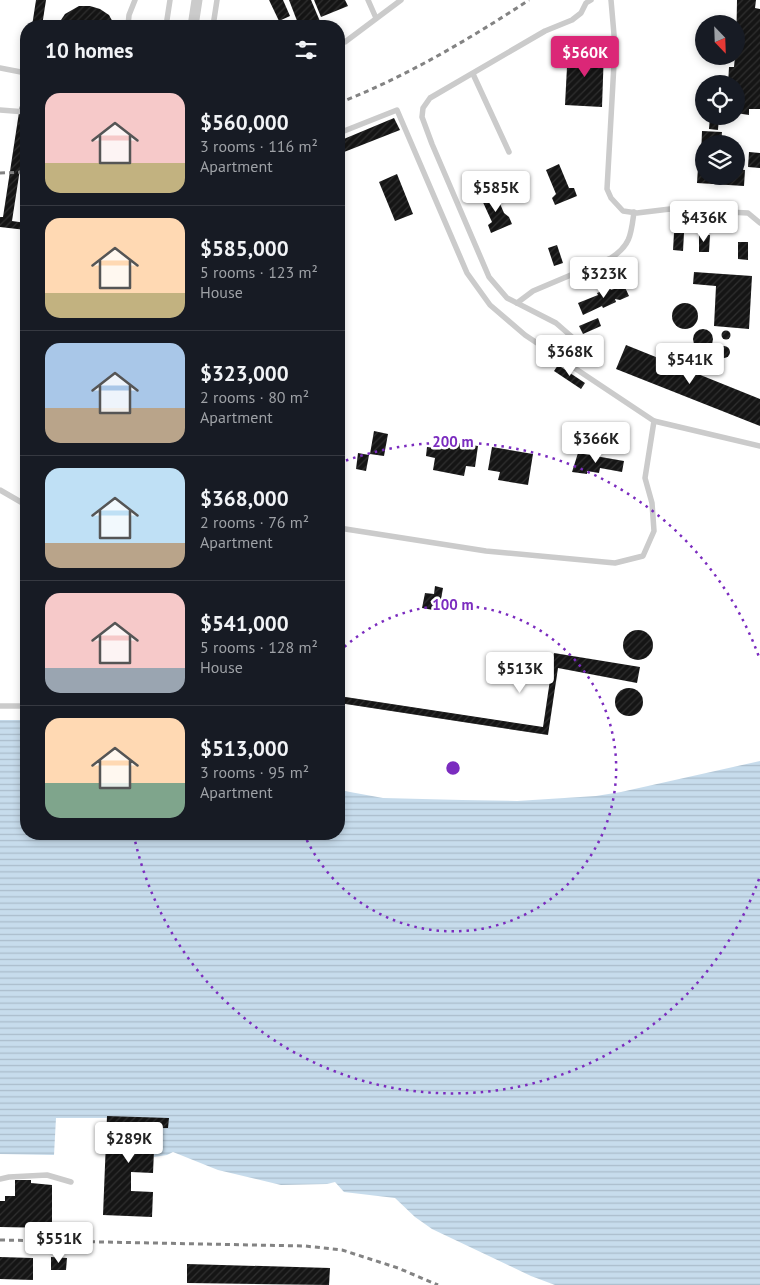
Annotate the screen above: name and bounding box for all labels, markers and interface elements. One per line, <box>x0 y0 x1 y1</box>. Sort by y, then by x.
north arrow <box>695 15 745 65</box>
map controls <box>695 15 745 185</box>
icon: filters <box>292 36 320 64</box>
pin: $560K <box>550 36 620 78</box>
text: 10 homes <box>45 37 133 64</box>
text: $560K <box>562 42 608 62</box>
button: locate <box>695 75 745 125</box>
text: $560,000 <box>200 109 289 136</box>
icon: home <box>85 113 145 173</box>
button: layers <box>695 135 745 185</box>
text: 3 rooms · 116 m² <box>200 136 318 156</box>
text: Apartment <box>200 156 273 176</box>
pin: $585K <box>461 170 531 213</box>
text: $585K <box>473 177 519 197</box>
pin: $436K <box>669 200 739 243</box>
text: $436K <box>681 207 727 227</box>
text: $585,000 <box>200 235 289 262</box>
icon: home <box>85 238 145 298</box>
pin: $323K <box>569 256 639 299</box>
text: 5 rooms · 123 m² <box>200 262 318 282</box>
text: $323K <box>581 263 627 283</box>
text: House <box>200 282 243 302</box>
pin: $368K <box>535 334 605 377</box>
text: $368K <box>547 341 593 361</box>
pin: $541K <box>655 342 725 385</box>
text: $541K <box>667 349 713 369</box>
text: $323,000 <box>200 360 289 387</box>
icon: home <box>85 363 145 423</box>
text: 2 rooms · 80 m² <box>200 387 309 407</box>
text: Apartment <box>200 407 273 427</box>
pin: $366K <box>561 422 631 464</box>
text: $366K <box>573 428 619 448</box>
text: 200 m <box>432 432 474 451</box>
text: $368,000 <box>200 485 289 512</box>
icon: home <box>85 488 145 548</box>
text: 2 rooms · 76 m² <box>200 512 309 532</box>
text: Apartment <box>200 532 273 552</box>
text: 100 m <box>432 595 474 614</box>
text: $541,000 <box>200 610 289 637</box>
icon: home <box>85 613 145 673</box>
text: 5 rooms · 128 m² <box>200 637 318 657</box>
pin: $513K <box>485 652 555 694</box>
text: House <box>200 657 243 677</box>
text: $513K <box>497 658 543 678</box>
text: $513,000 <box>200 735 289 762</box>
icon: home <box>85 738 145 798</box>
centre of rings <box>444 759 462 777</box>
text: 3 rooms · 95 m² <box>200 762 309 782</box>
text: Apartment <box>200 782 273 802</box>
pin: $289K <box>94 1122 164 1164</box>
text: $289K <box>106 1128 152 1148</box>
pin: $551K <box>24 1222 94 1264</box>
text: $551K <box>36 1228 82 1248</box>

